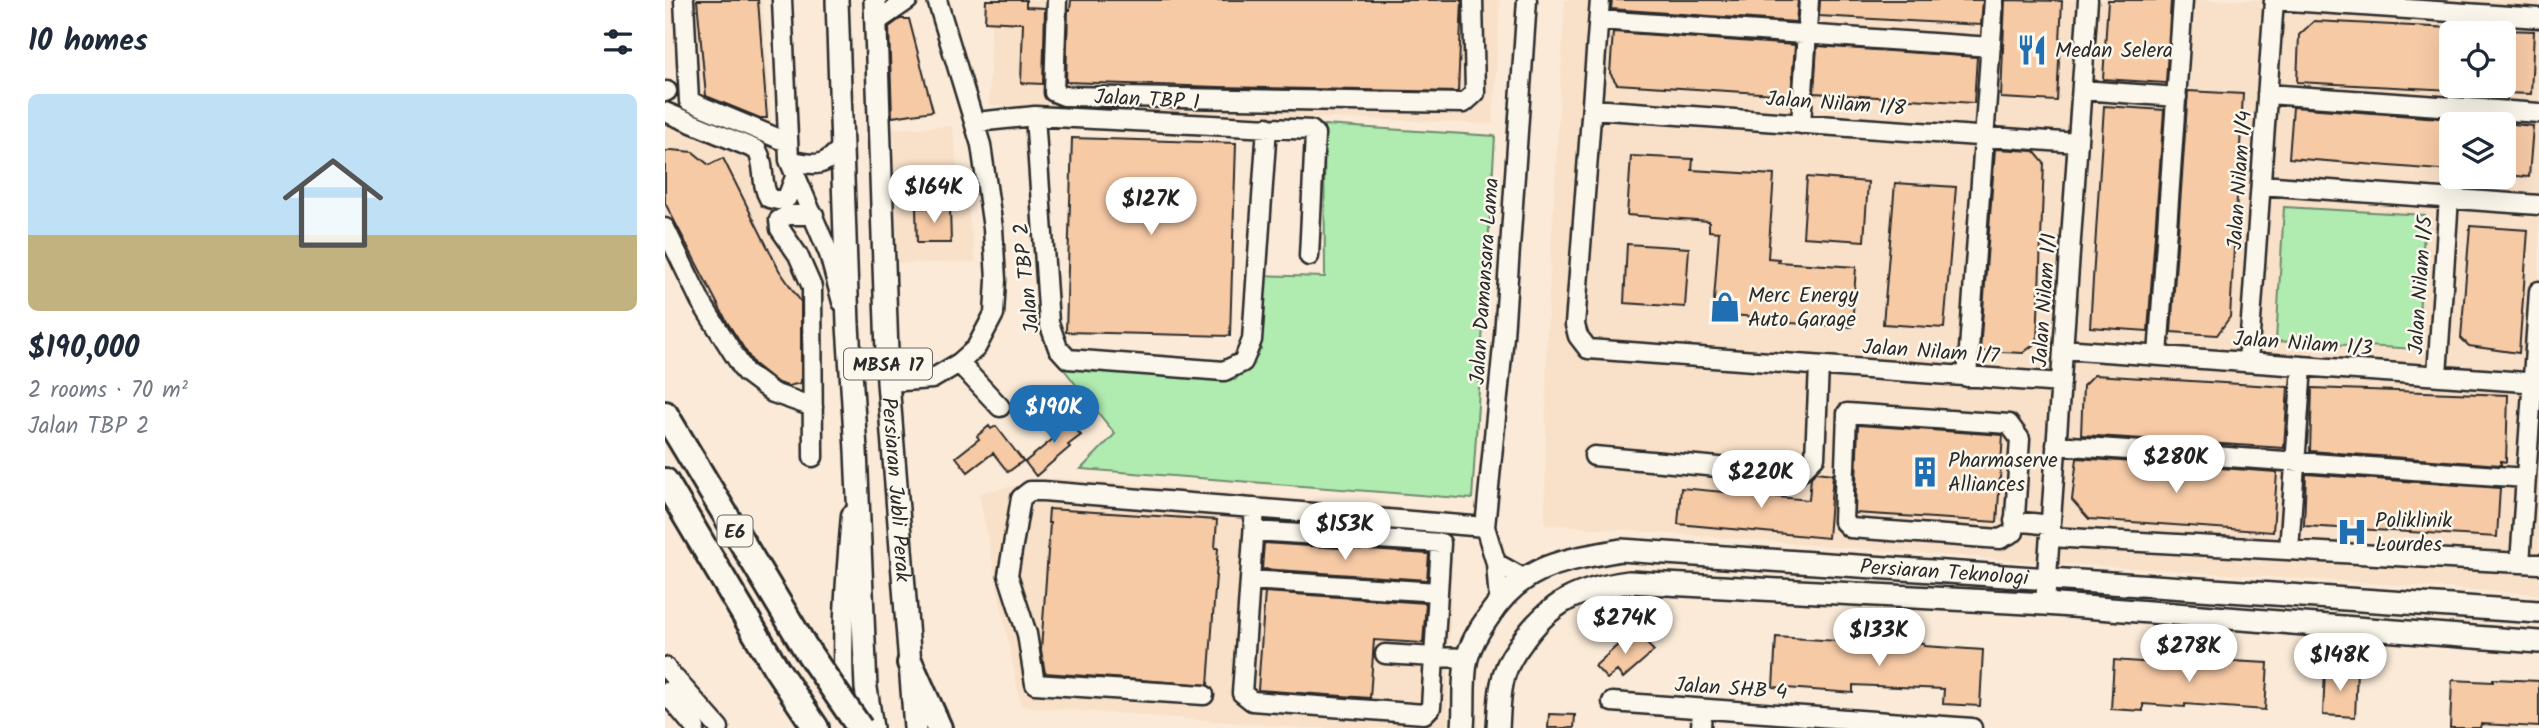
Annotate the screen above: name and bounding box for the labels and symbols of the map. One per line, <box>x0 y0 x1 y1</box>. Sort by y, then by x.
restaurant icon: Medan Selera <box>2015 33 2049 67</box>
place label: Medan Selera <box>2055 35 2173 68</box>
street label: Jalan TBP 1 <box>1093 81 1200 120</box>
street label: Jalan Nilam 1/8 <box>1765 83 1907 126</box>
street label: Jalan Nilam 1/4 <box>2219 110 2262 251</box>
pin: $164K <box>885 166 983 225</box>
pin: $127K <box>1102 177 1200 237</box>
street label: Jalan Damansara Lama <box>1462 177 1509 386</box>
street label: Jalan Nilam 1/5 <box>2400 213 2443 356</box>
street label: Jalan TBP 2 <box>1005 221 1050 335</box>
street label: Jalan Nilam 1/1 <box>2024 232 2067 368</box>
place label: Merc Energy Auto Garage <box>1748 280 1859 337</box>
shop icon: Merc Energy Auto Garage <box>1708 290 1742 324</box>
street label: Jalan Nilam 1/3 <box>2232 323 2374 366</box>
street label: Jalan Nilam 1/7 <box>1861 331 2002 374</box>
road number: MBSA 17 <box>844 348 932 380</box>
pin: $190K <box>1005 386 1103 445</box>
street label: Persiaran Jubli Perak <box>871 396 919 583</box>
pin: $280K <box>2127 435 2225 495</box>
place label: Pharmaserve Alliances <box>1948 445 2058 502</box>
pin: $220K <box>1712 450 1810 510</box>
building icon: Pharmaserve Alliances <box>1908 455 1942 489</box>
pin: $153K <box>1296 503 1394 562</box>
place label: Poliklinik Lourdes <box>2375 505 2452 562</box>
hospital icon: Poliklinik Lourdes <box>2335 515 2369 549</box>
road number: E6 <box>717 516 753 546</box>
street label: Persiaran Teknologi <box>1859 551 2031 596</box>
pin: $274K <box>1576 596 1674 656</box>
pin: $133K <box>1830 608 1928 668</box>
pin: $278K <box>2140 624 2238 684</box>
pin: $148K <box>2291 634 2389 693</box>
street label: Jalan SHB 4 <box>1673 669 1788 710</box>

